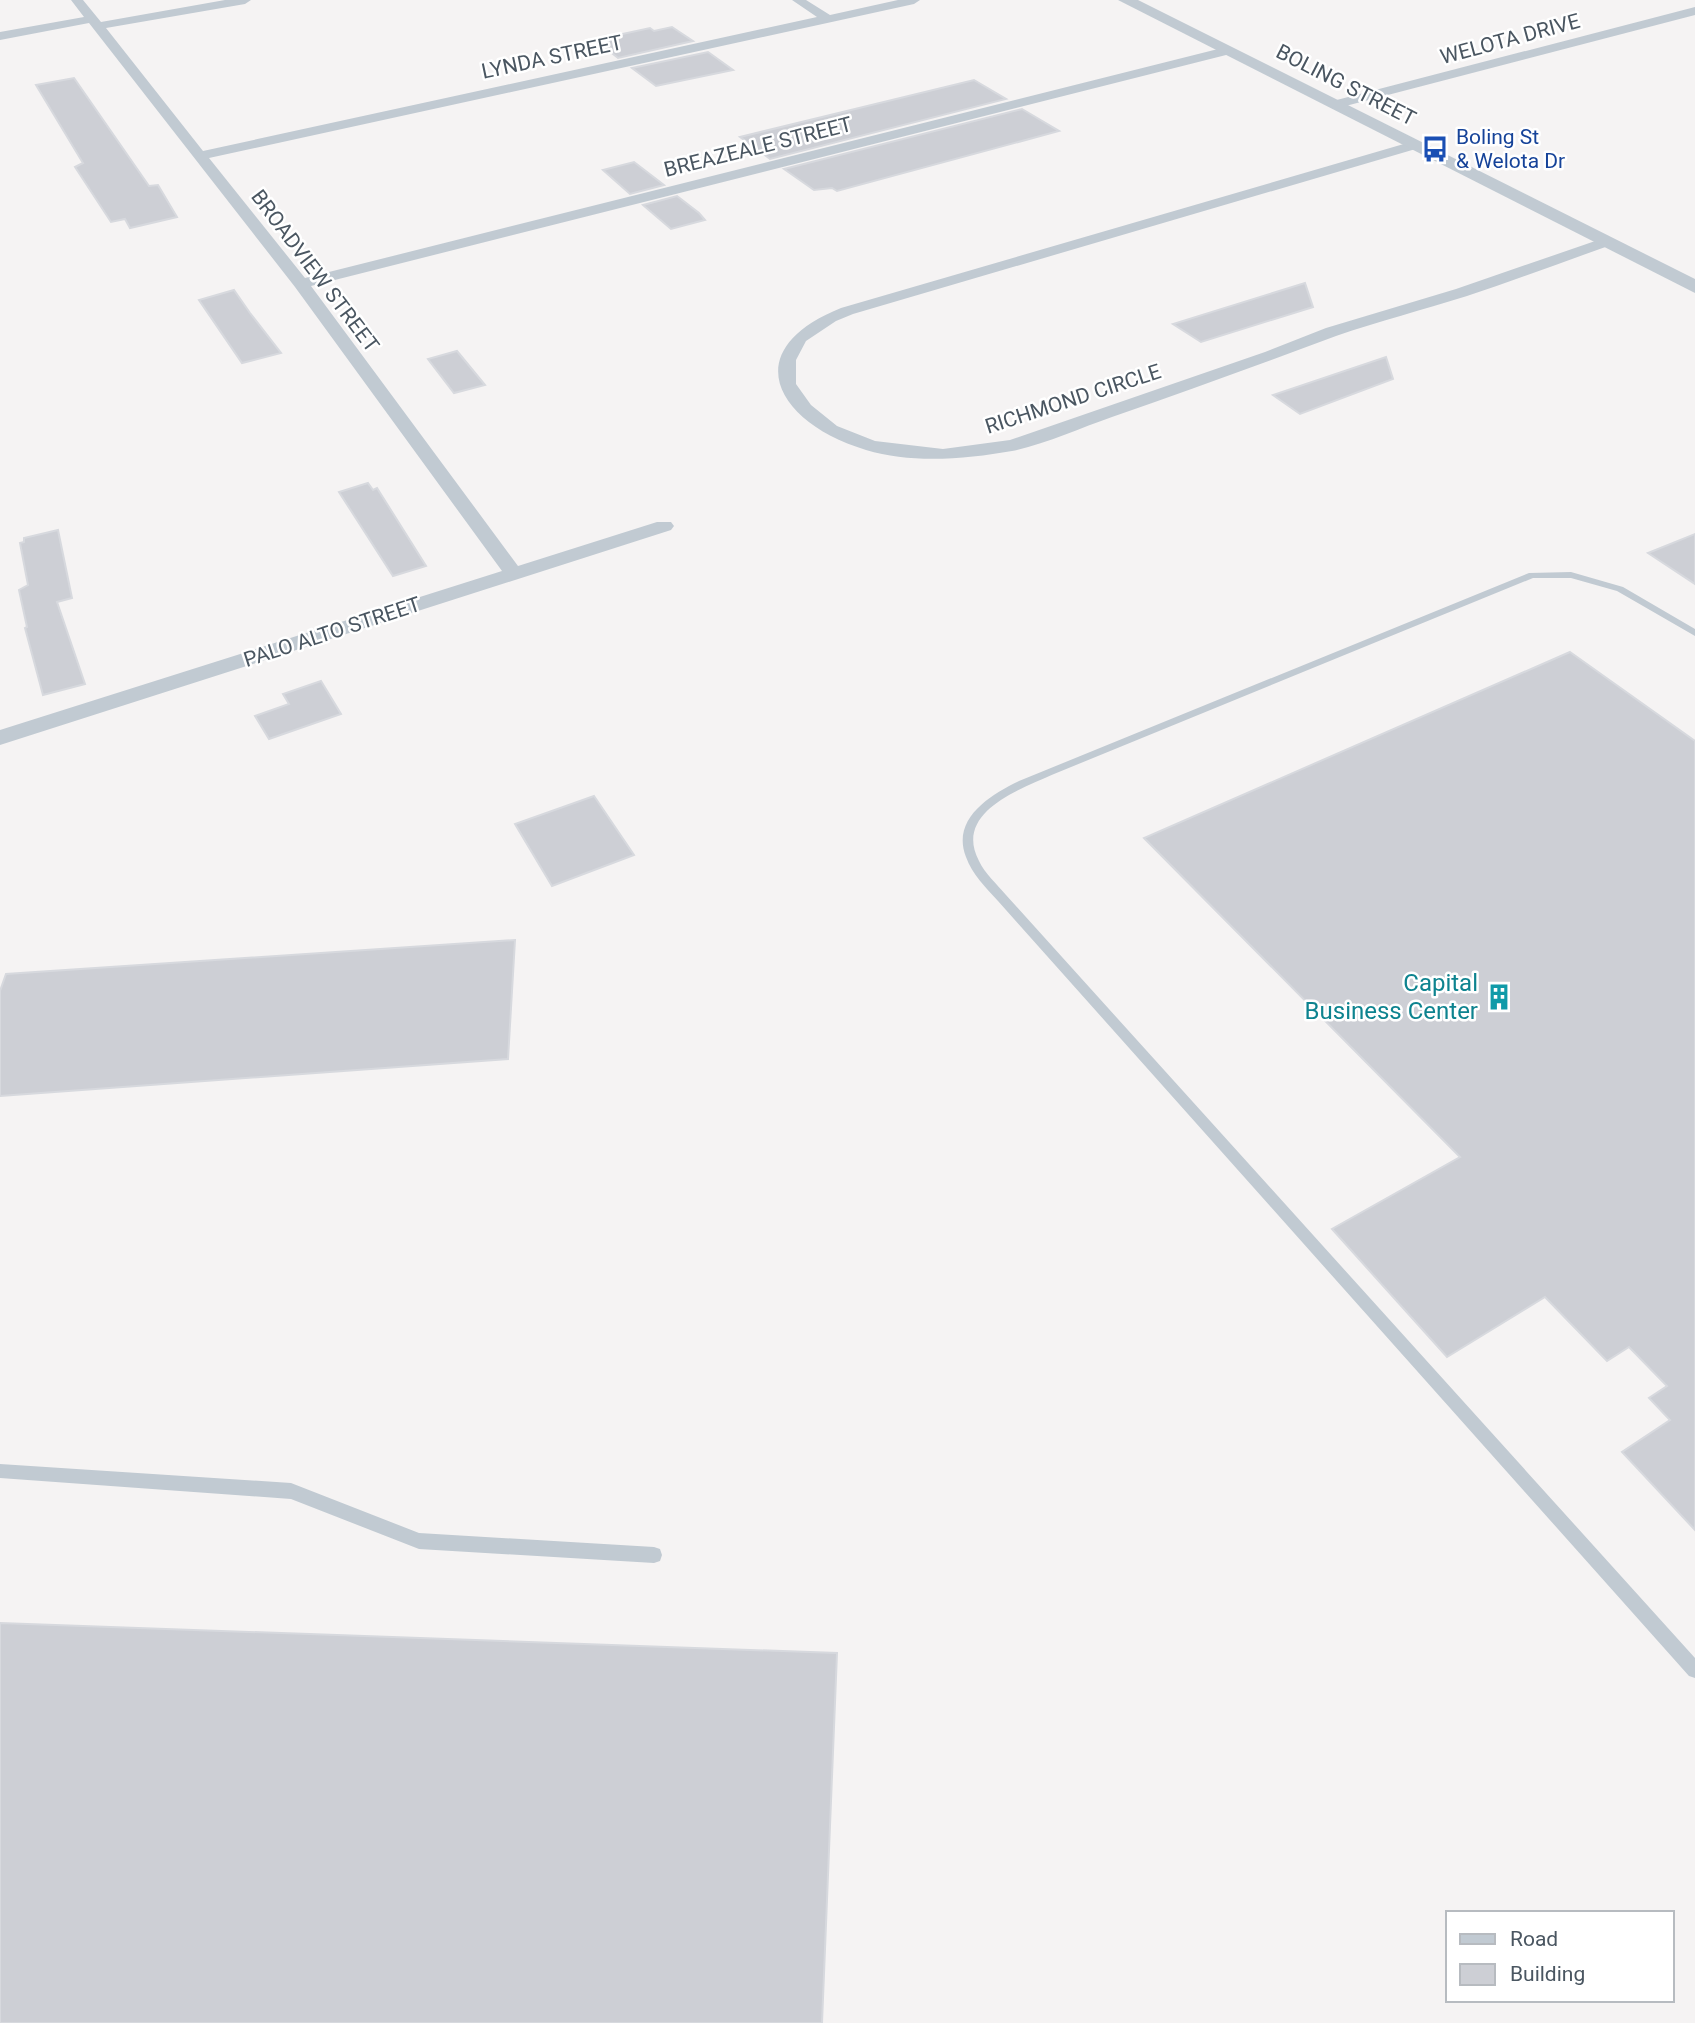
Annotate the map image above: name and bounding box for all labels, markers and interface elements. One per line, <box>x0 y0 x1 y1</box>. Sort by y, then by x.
street label: WELOTA DRIVE <box>1437 9 1583 69</box>
street label: LYNDA STREET <box>479 30 625 84</box>
street label: BOLING STREET <box>1272 39 1420 131</box>
street label: BREAZEALE STREET <box>662 112 855 182</box>
place label: Boling St & Welota Dr <box>1456 125 1565 173</box>
bus stop icon: Boling St & Welota Dr <box>1420 134 1450 164</box>
street label: BROADVIEW STREET <box>246 185 384 357</box>
street label: RICHMOND CIRCLE <box>982 359 1164 439</box>
street label: PALO ALTO STREET <box>241 592 424 672</box>
place label: Capital Business Center <box>1305 969 1478 1025</box>
building icon: Capital Business Center <box>1484 982 1514 1012</box>
legend <box>1446 1911 1674 2002</box>
text: Road <box>1510 1927 1558 1951</box>
text: Building <box>1510 1962 1585 1986</box>

